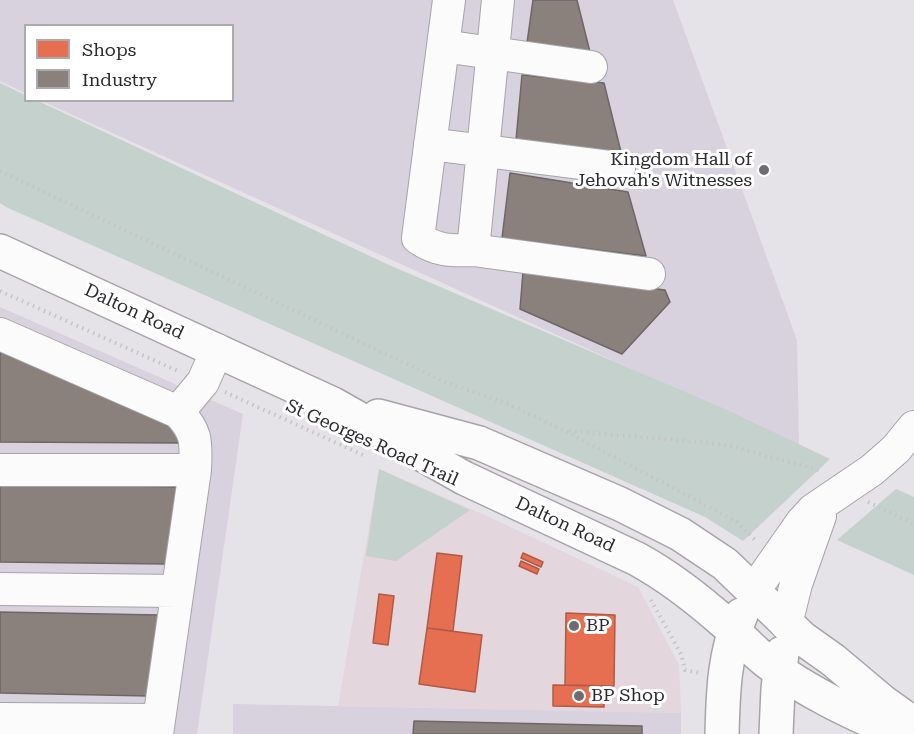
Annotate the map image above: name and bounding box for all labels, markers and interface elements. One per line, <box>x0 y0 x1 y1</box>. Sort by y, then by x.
legend <box>24 24 234 102</box>
text: Shops <box>82 39 136 60</box>
text: Industry <box>82 69 157 90</box>
place label: Kingdom Hall of Jehovah's Witnesses <box>575 149 752 192</box>
marker: Kingdom Hall of Jehovah's Witnesses <box>757 163 771 177</box>
street label: Dalton Road <box>81 280 187 344</box>
street label: St Georges Road Trail <box>282 395 462 491</box>
street label: Dalton Road <box>512 493 618 557</box>
place label: BP <box>586 615 610 637</box>
marker: BP <box>567 619 581 633</box>
place label: BP Shop <box>591 685 665 707</box>
marker: BP Shop <box>572 689 586 703</box>

